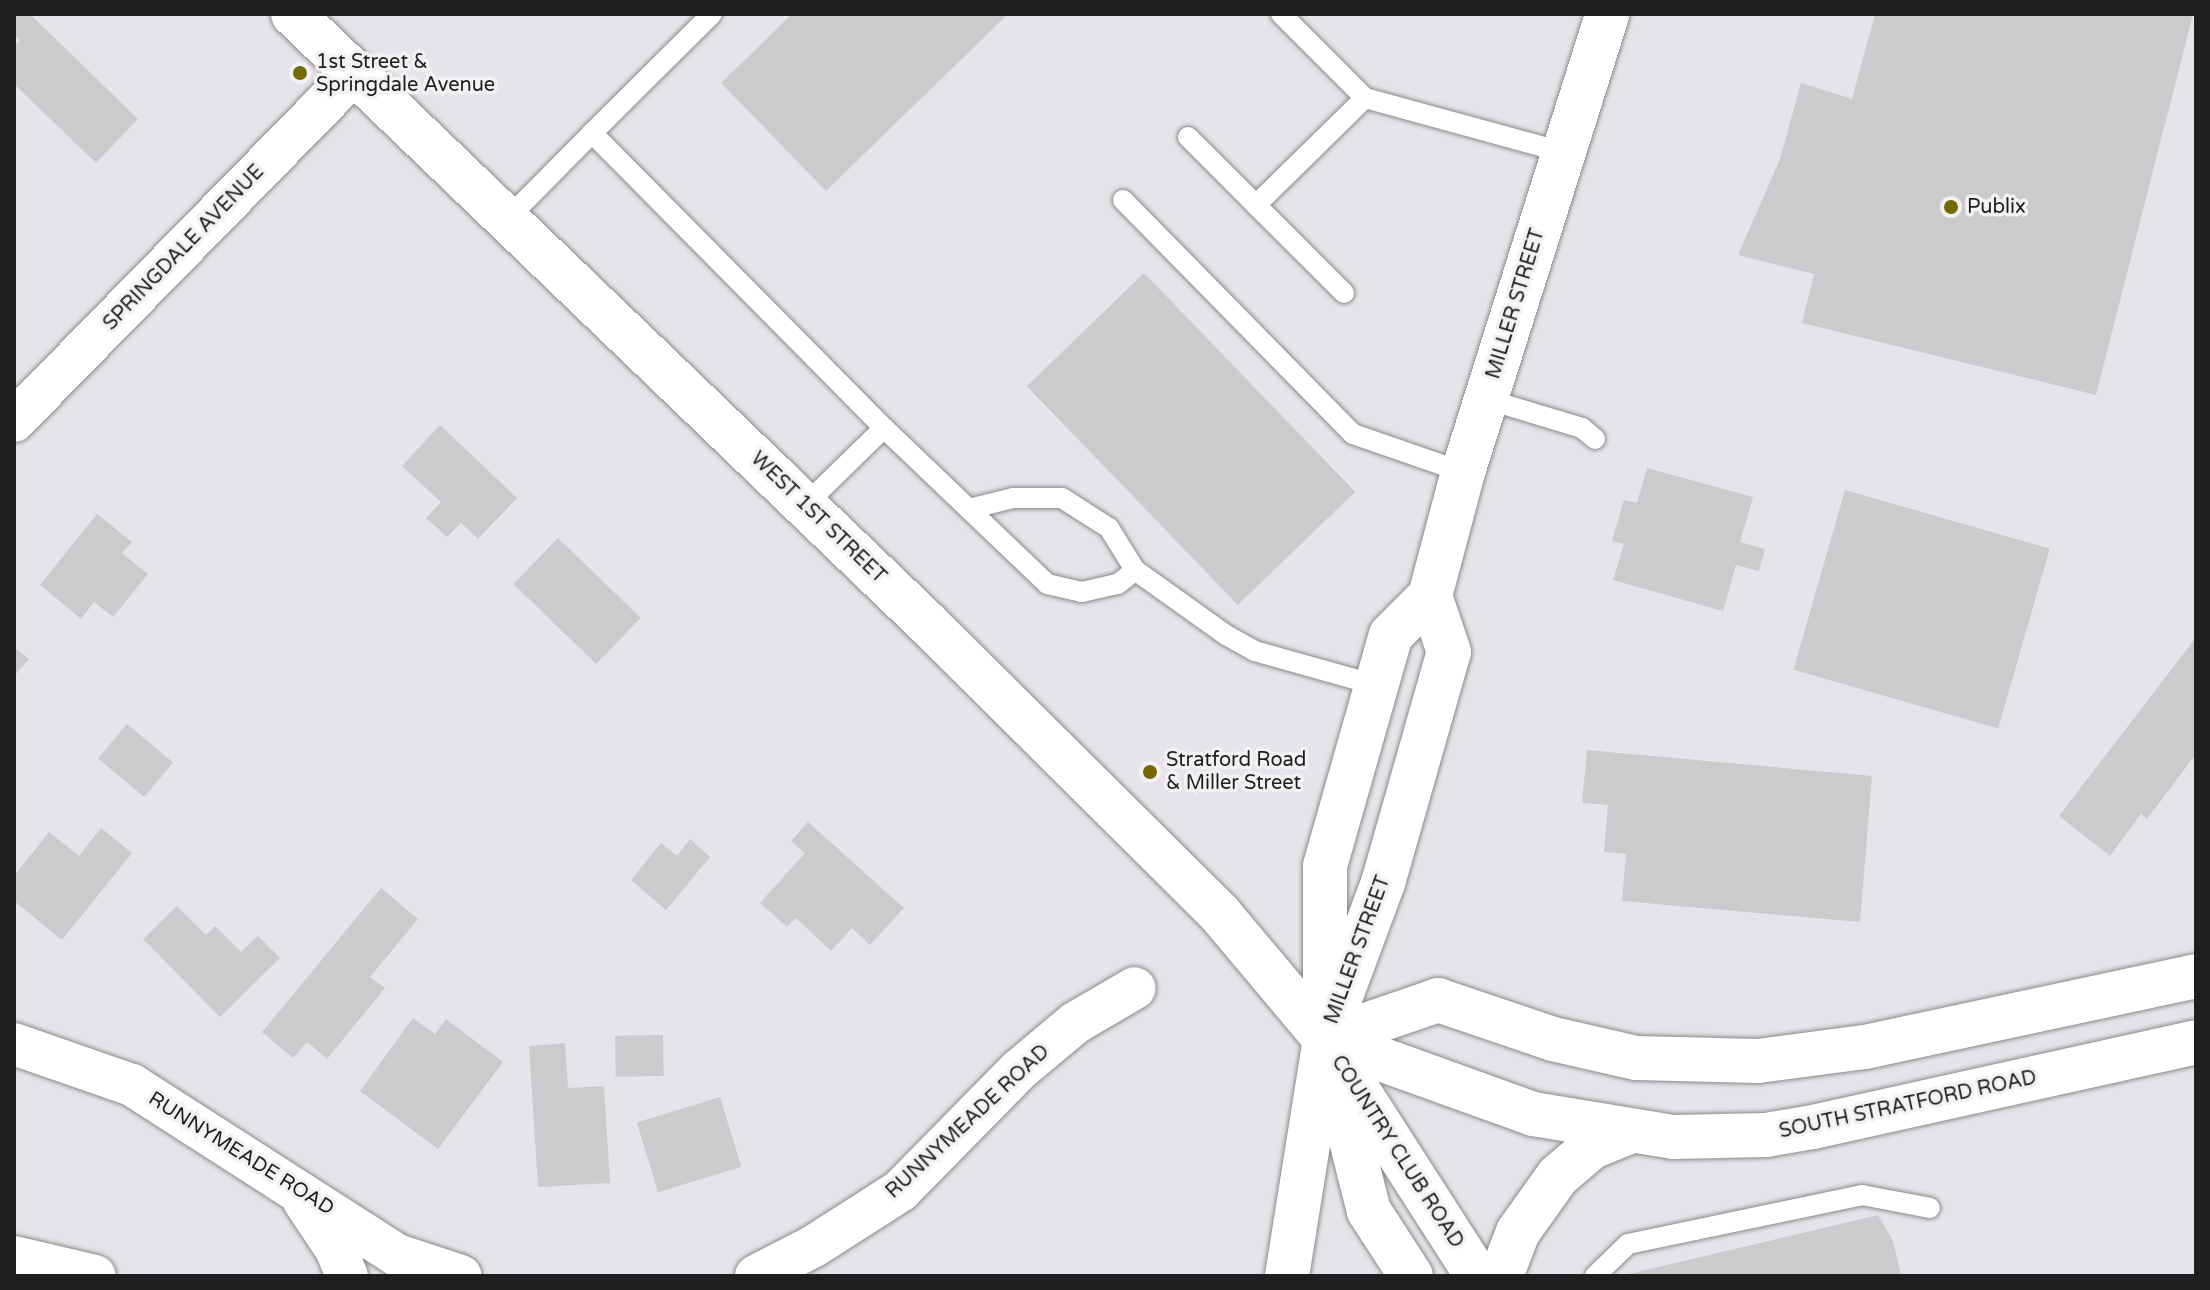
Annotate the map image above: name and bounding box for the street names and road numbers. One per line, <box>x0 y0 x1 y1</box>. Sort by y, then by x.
street label: SPRINGDALE AVENUE <box>99 160 269 336</box>
street label: MILLER STREET <box>1482 226 1550 382</box>
street label: WEST 1ST STREET <box>745 447 891 589</box>
street label: MILLER STREET <box>1320 873 1396 1027</box>
street label: RUNNYMEADE ROAD <box>881 1040 1055 1204</box>
street label: COUNTRY CLUB ROAD <box>1326 1051 1468 1253</box>
street label: SOUTH STRATFORD ROAD <box>1777 1066 2039 1144</box>
street label: RUNNYMEADE ROAD <box>144 1087 338 1221</box>

